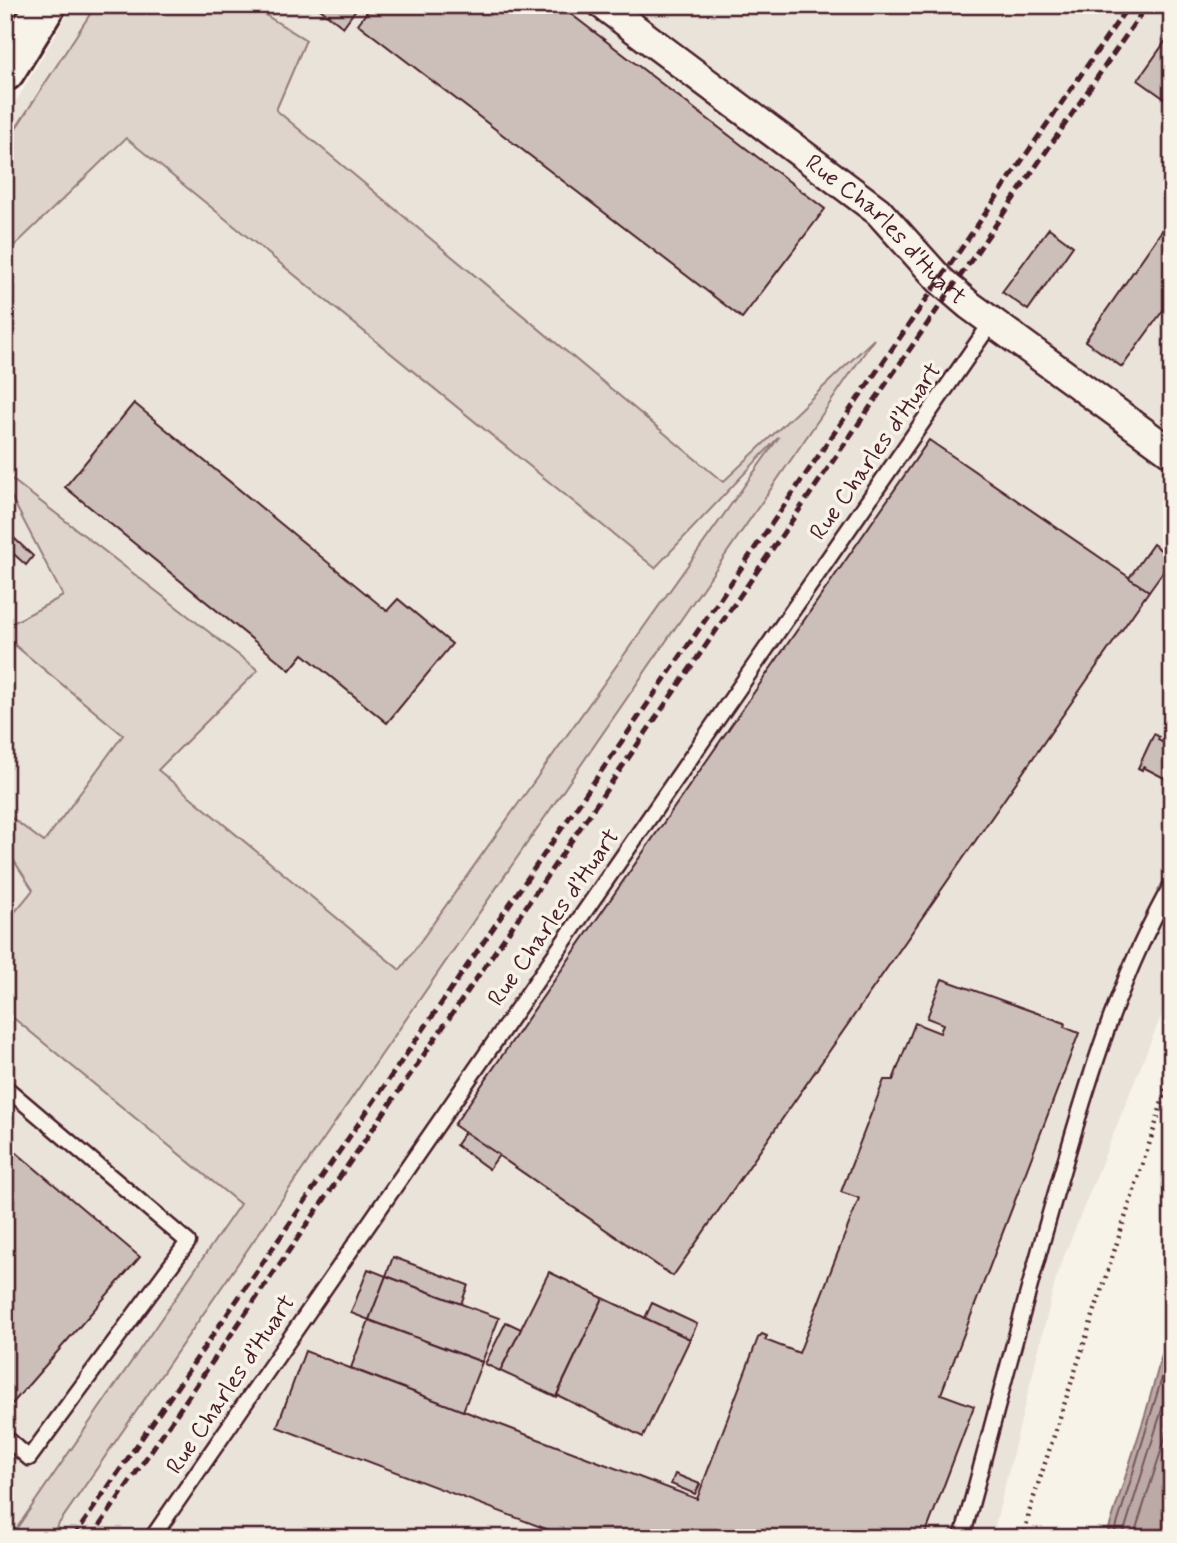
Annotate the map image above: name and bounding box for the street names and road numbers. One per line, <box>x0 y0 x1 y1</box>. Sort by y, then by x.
street label: Rue Charles d'Huart <box>799 148 972 313</box>
street label: Rue Charles d’Huart <box>803 357 949 547</box>
street label: Rue Charles d’Huart <box>481 823 627 1013</box>
street label: Rue Charles d’Huart <box>160 1289 303 1481</box>

